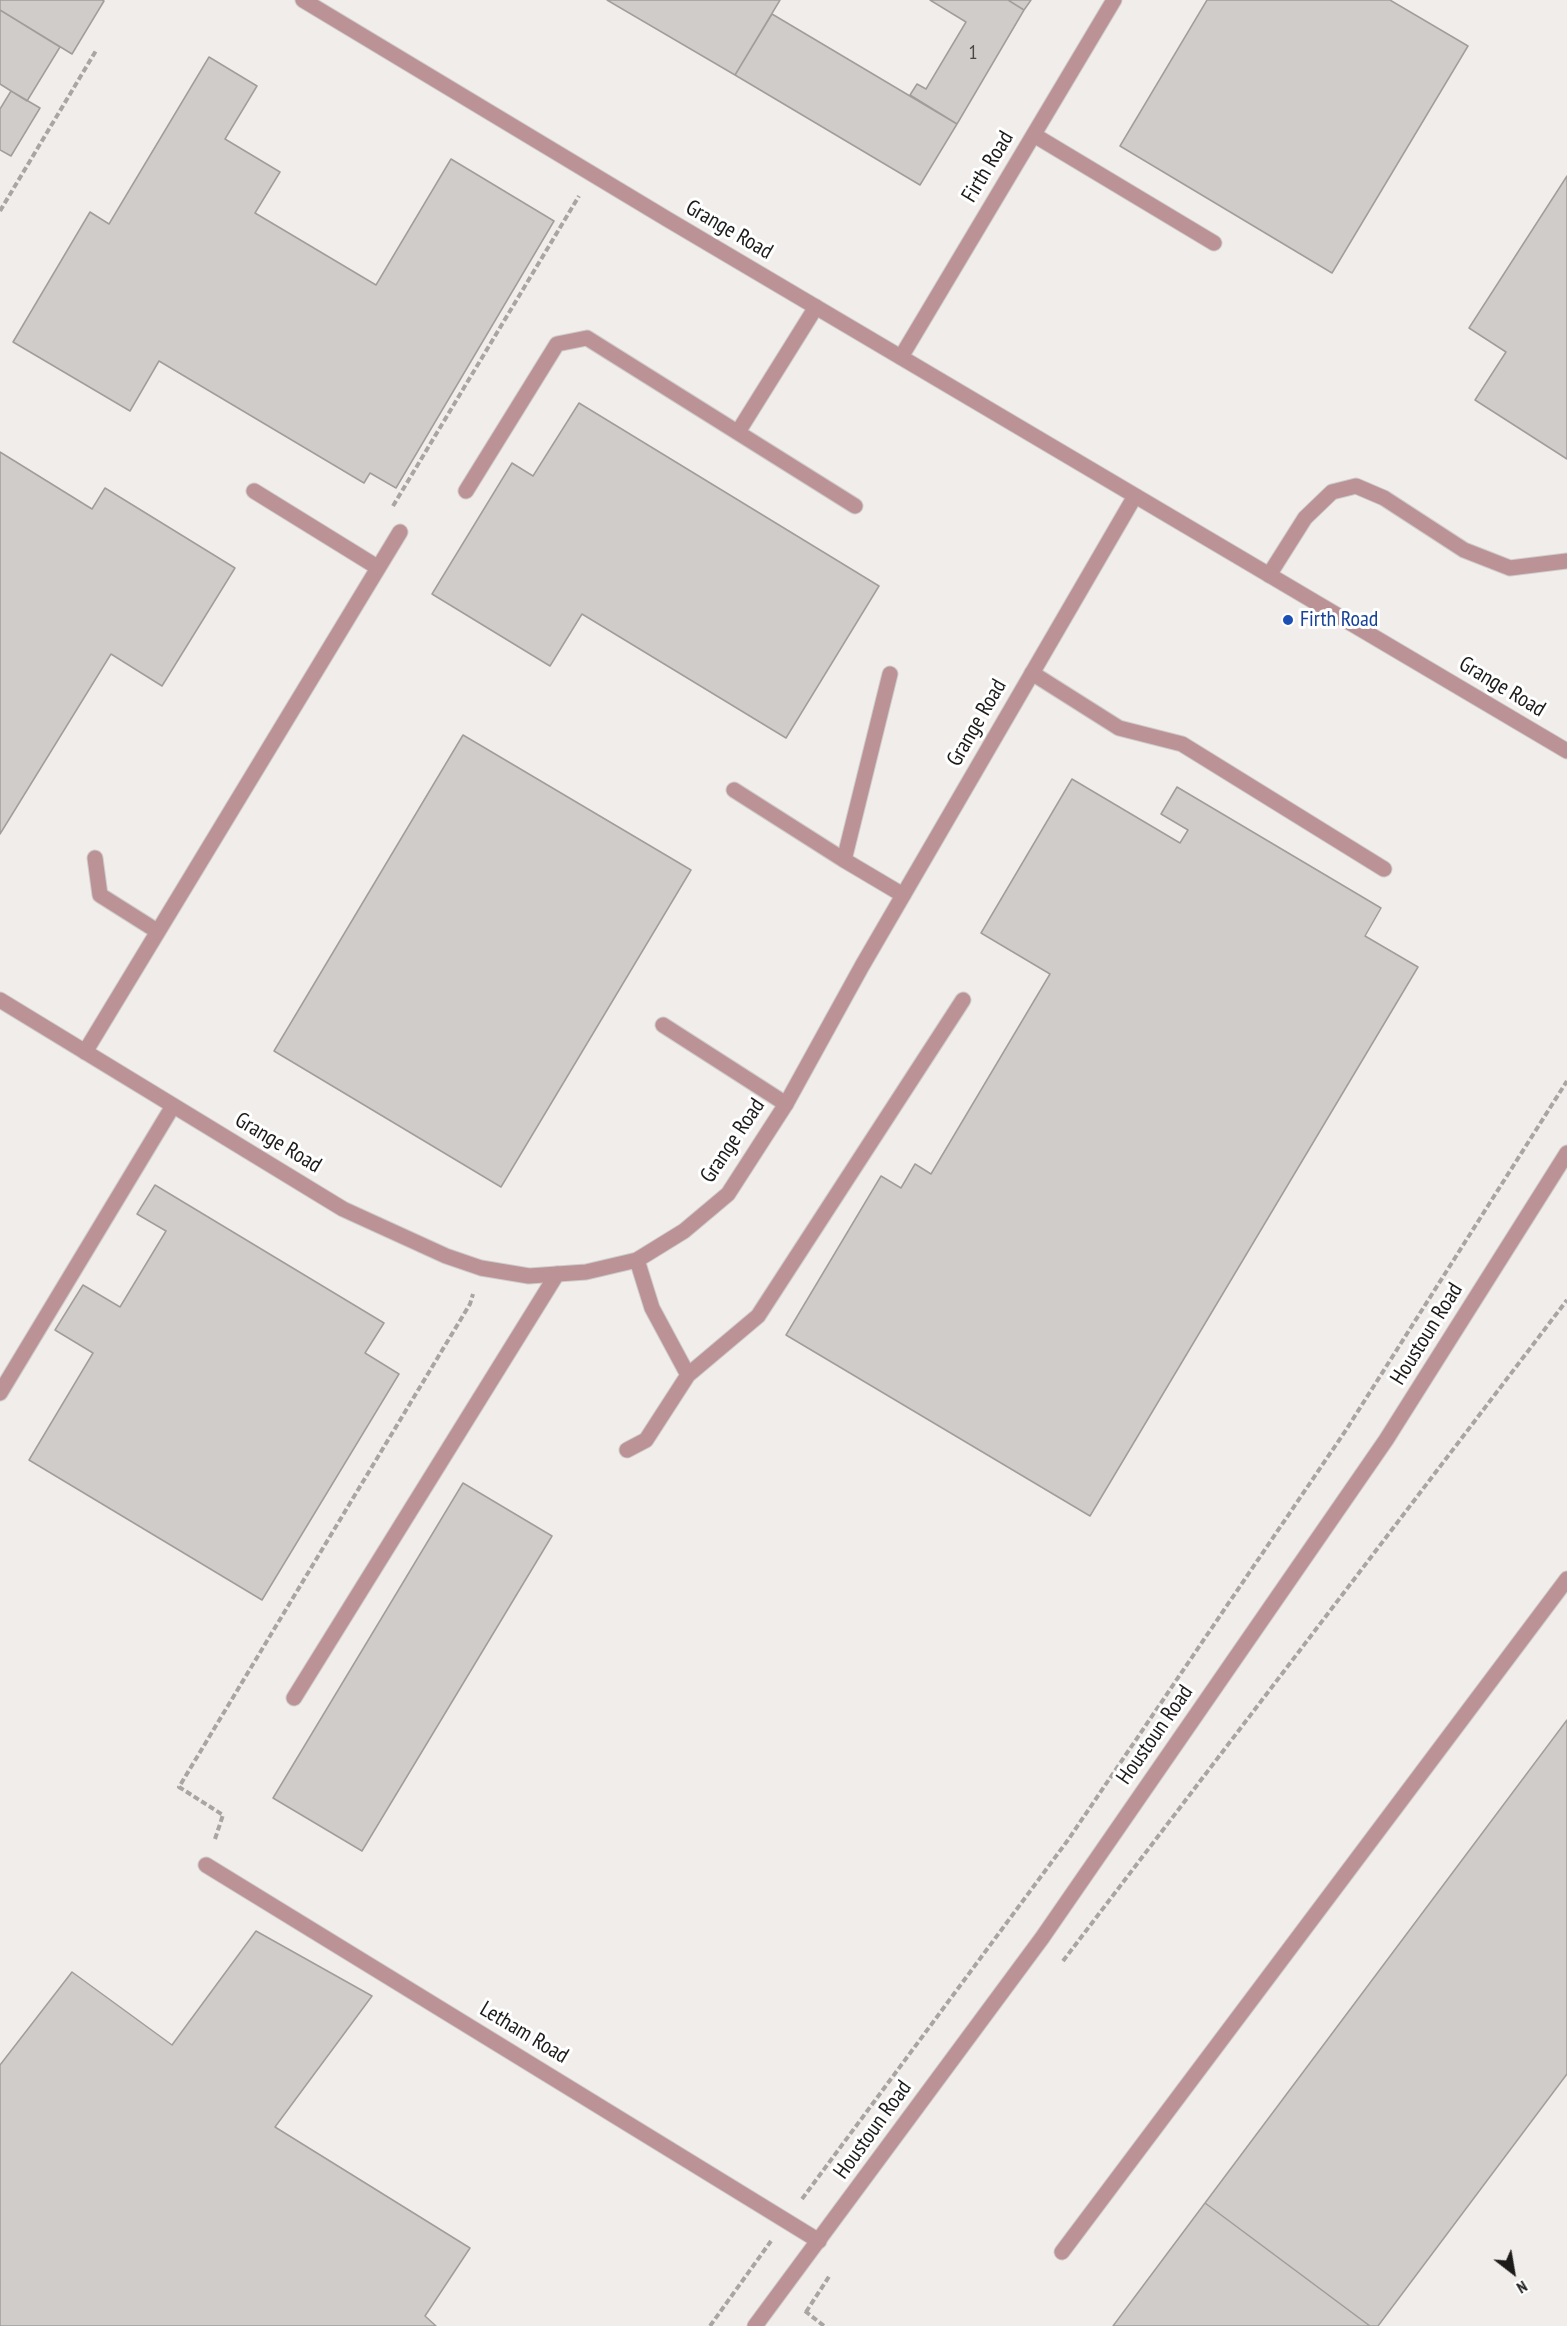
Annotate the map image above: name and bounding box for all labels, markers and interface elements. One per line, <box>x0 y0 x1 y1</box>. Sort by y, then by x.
house number: 1 <box>969 41 977 65</box>
street label: Firth Road <box>957 127 1019 207</box>
street label: Grange Road <box>681 195 777 265</box>
place label: Firth Road <box>1300 607 1378 633</box>
marker: Firth Road <box>1281 613 1295 627</box>
street label: Grange Road <box>1454 651 1550 723</box>
street label: Grange Road <box>942 675 1012 771</box>
street label: Grange Road <box>695 1094 771 1188</box>
street label: Grange Road <box>230 1107 326 1179</box>
street label: Houstoun Road <box>1385 1278 1469 1390</box>
street label: Houstoun Road <box>1111 1680 1199 1790</box>
street label: Letham Road <box>475 1996 573 2070</box>
street label: Houstoun Road <box>829 2076 917 2184</box>
north arrow <box>1483 2242 1543 2302</box>
text: N <box>1513 2277 1531 2298</box>

